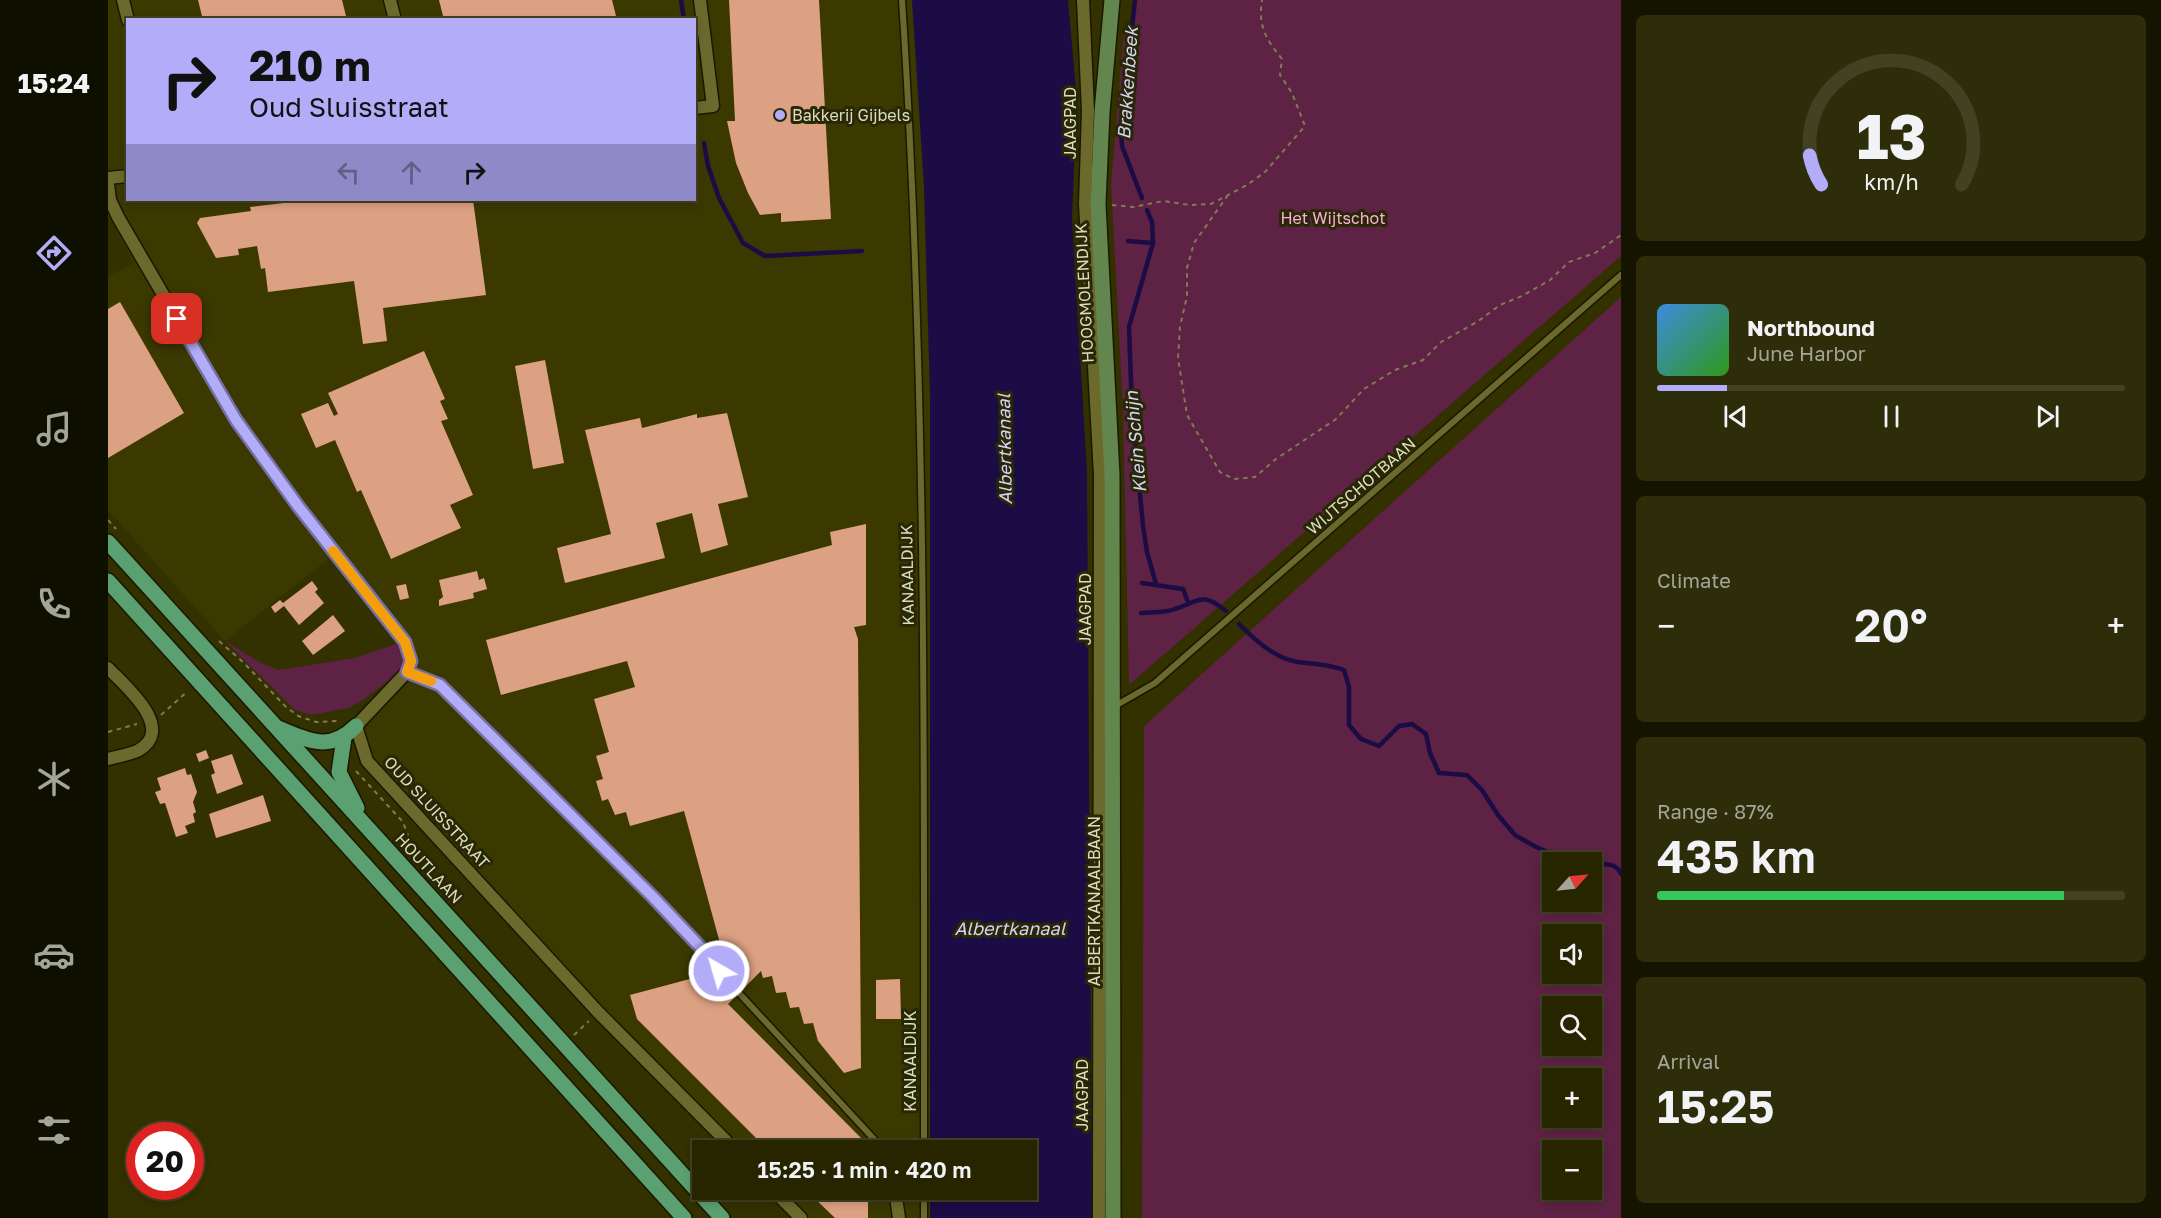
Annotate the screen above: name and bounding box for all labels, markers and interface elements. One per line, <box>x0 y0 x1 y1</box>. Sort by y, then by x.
water label: Brakkenbeek <box>1112 24 1142 140</box>
text: 210 m <box>249 40 371 90</box>
icon: right <box>150 42 228 120</box>
text: 15:24 <box>18 67 90 99</box>
street label: JAAGPAD <box>1060 87 1080 159</box>
text: Oud Sluisstraat <box>249 91 449 123</box>
text: 13 <box>1856 98 1926 173</box>
place label: Bakkerij Gijbels <box>792 105 910 125</box>
marker: Bakkerij Gijbels <box>773 108 787 122</box>
icon: left <box>332 156 365 189</box>
icon: ahead <box>395 156 428 189</box>
icon: right <box>458 156 491 189</box>
text: km/h <box>1864 169 1918 195</box>
park label: Het Wijtschot <box>1280 208 1386 228</box>
street label: HOOGMOLENDIJK <box>1070 223 1098 363</box>
icon: directions <box>33 232 75 274</box>
pin <box>151 293 202 344</box>
icon: arrive <box>160 302 193 335</box>
text: Northbound <box>1747 314 1875 341</box>
text: June Harbor <box>1747 341 1866 365</box>
water label: Klein Schijn <box>1120 390 1150 494</box>
water label: Albertkanaal <box>992 392 1016 505</box>
icon: previous <box>1719 400 1752 433</box>
icon: pause <box>1875 400 1908 433</box>
icon: next <box>2031 400 2064 433</box>
icon: music <box>33 408 75 450</box>
street label: WIJTSCHOTBAAN <box>1302 433 1420 539</box>
street label: KANAALDIJK <box>896 524 918 626</box>
text: Climate <box>1657 568 1731 592</box>
street label: JAAGPAD <box>1075 573 1095 645</box>
icon: phone <box>33 583 75 625</box>
text: 20° <box>1854 598 1928 652</box>
text: − <box>1657 606 1675 645</box>
text: + <box>2107 606 2125 645</box>
street label: OUD SLUISSTRAAT <box>380 752 494 872</box>
icon: climate <box>33 758 75 800</box>
text: Range · 87% <box>1657 799 1774 823</box>
street label: ALBERTKANAALBAAN <box>1084 816 1104 986</box>
street label: HOUTLAAN <box>391 829 467 907</box>
text: 435 km <box>1657 829 1816 883</box>
north arrow <box>1542 852 1602 912</box>
map controls <box>1542 852 1602 1200</box>
water label: Albertkanaal <box>955 917 1067 939</box>
button: sound <box>1542 924 1602 984</box>
icon: car <box>33 934 75 976</box>
position arrow <box>687 939 751 1003</box>
button: search <box>1542 996 1602 1056</box>
street label: KANAALDIJK <box>900 1010 920 1112</box>
text: Arrival <box>1657 1049 1720 1073</box>
street label: JAAGPAD <box>1072 1059 1092 1131</box>
button: + <box>1542 1068 1602 1128</box>
text: 15:25 <box>1657 1079 1775 1133</box>
icon: filters <box>33 1109 75 1151</box>
speed limit sign: 20 <box>126 1122 204 1200</box>
button: − <box>1542 1140 1602 1200</box>
text: 15:25 · 1 min · 420 m <box>758 1156 972 1183</box>

